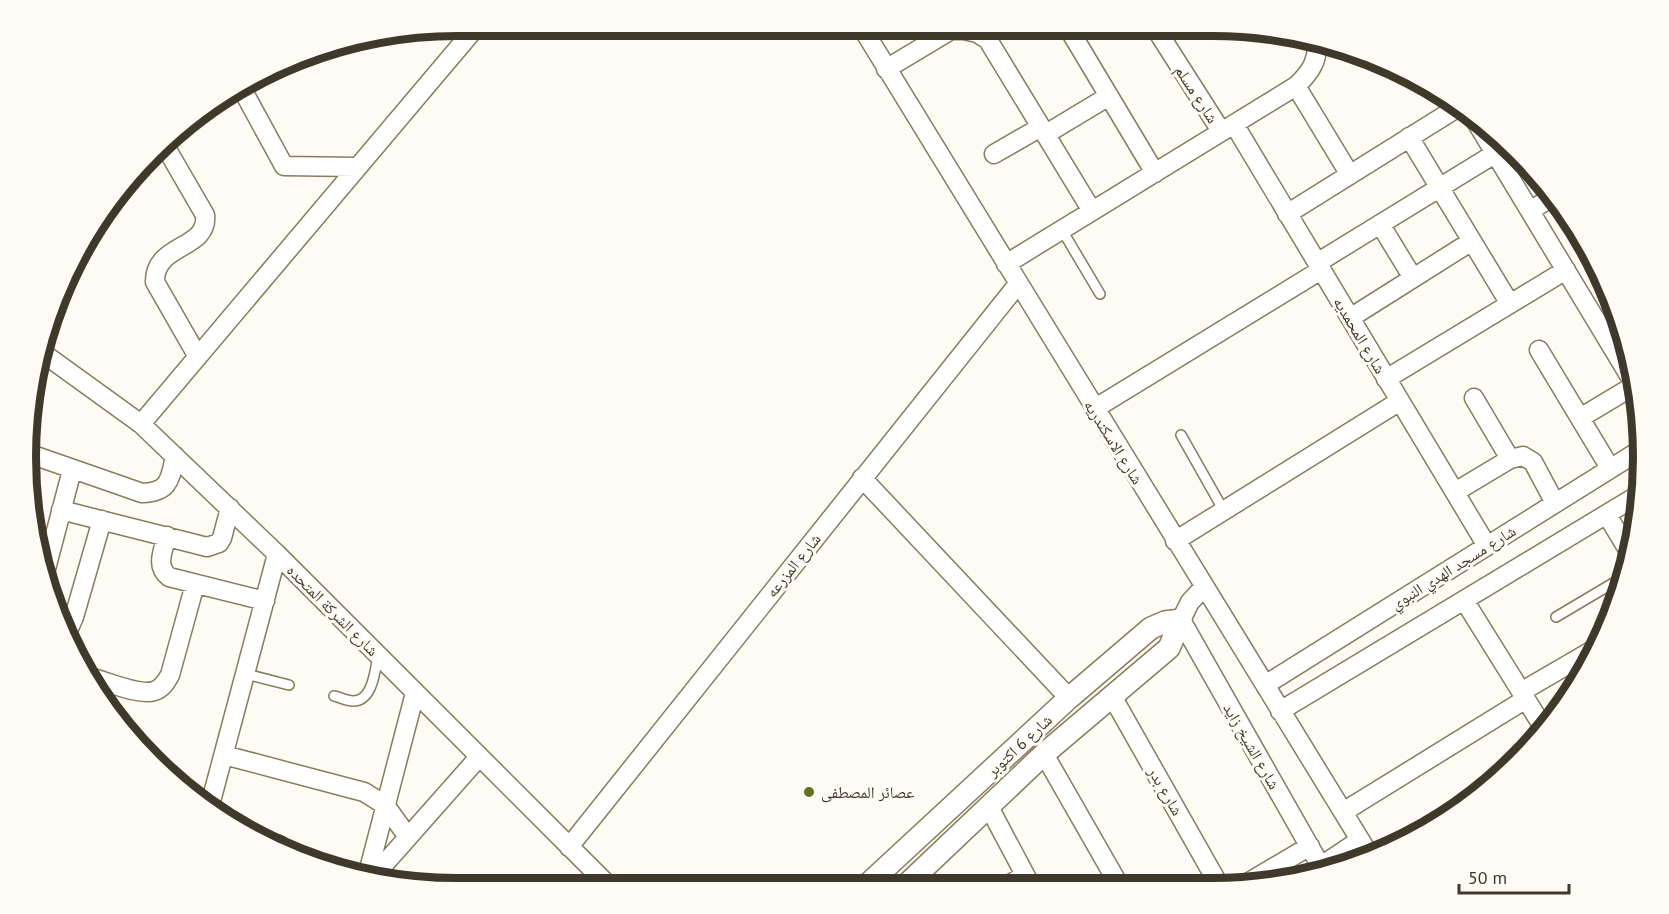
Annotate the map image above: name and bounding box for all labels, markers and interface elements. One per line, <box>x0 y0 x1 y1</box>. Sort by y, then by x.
street label: شارع مسلم <box>1170 61 1223 127</box>
street label: شارع المحمديه <box>1328 293 1391 378</box>
street label: شارع الاسكندريه <box>1079 396 1148 488</box>
street label: شارع مسجد الهدي النبوي <box>1387 520 1521 616</box>
street label: شارع المزرعه <box>761 529 826 602</box>
street label: شارع الشركة المتحده <box>282 560 383 661</box>
street label: شارع الشيخ زايد <box>1218 699 1285 793</box>
street label: شارع 6 اكتوبر <box>981 710 1057 782</box>
street label: شارع بدر <box>1143 762 1188 819</box>
place label: عصائر المصطفى <box>821 782 914 803</box>
marker: عصائر المصطفى <box>802 785 816 799</box>
scale bar <box>1459 857 1568 895</box>
text: 50 m <box>1468 866 1507 889</box>

